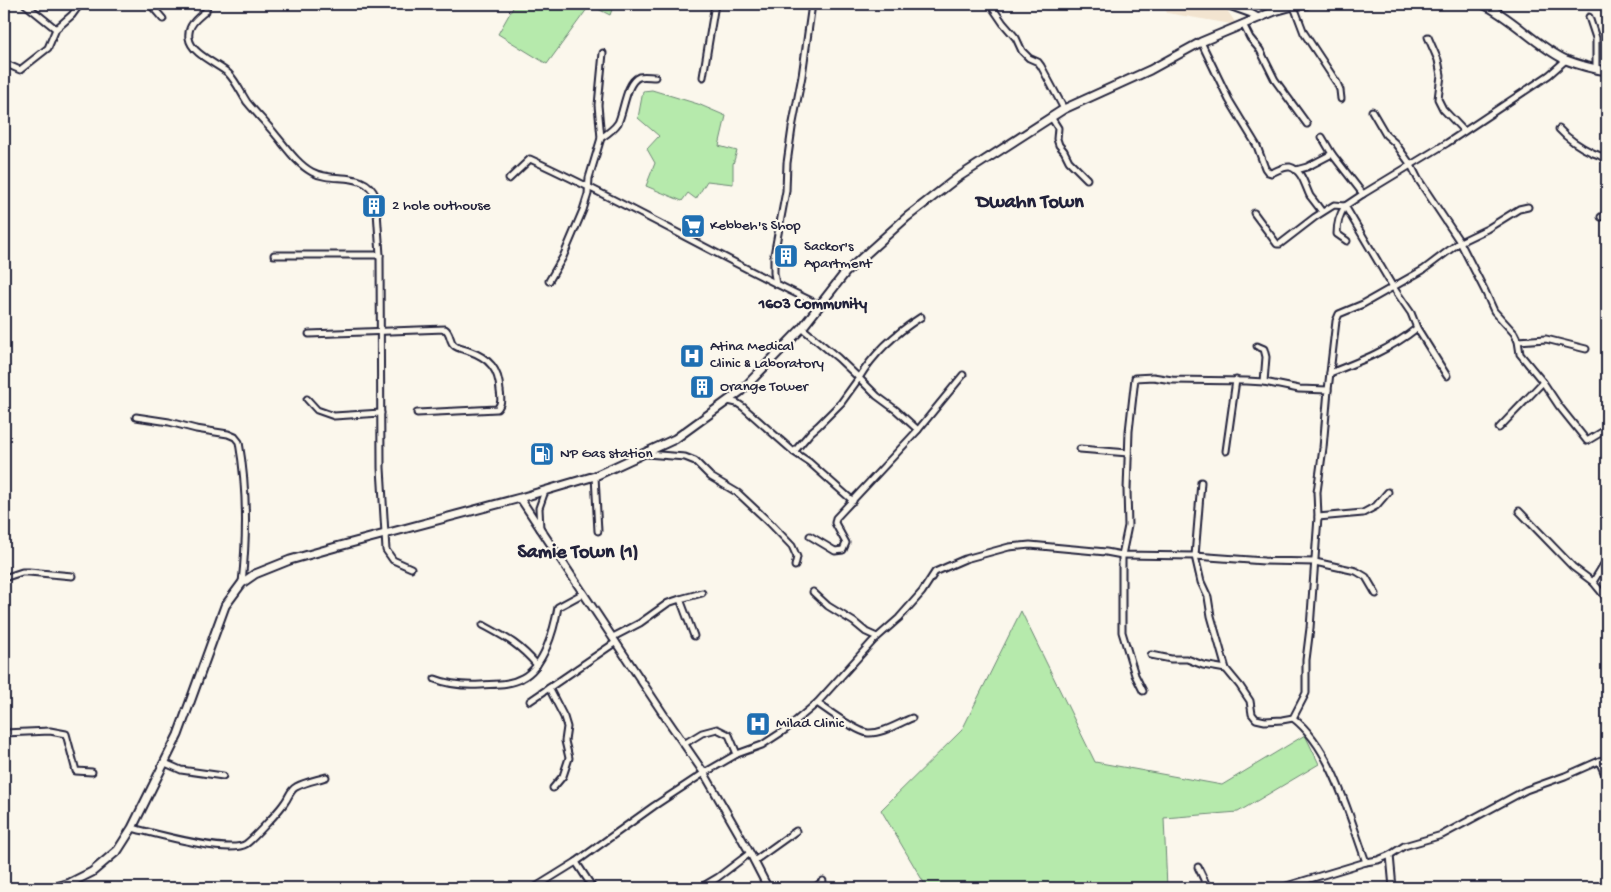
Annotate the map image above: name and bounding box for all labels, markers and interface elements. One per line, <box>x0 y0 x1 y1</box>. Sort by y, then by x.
district label: Dwahn Town <box>974 192 1084 215</box>
building icon: 2 hole outhouse <box>361 193 387 219</box>
place label: 2 hole outhouse <box>392 197 491 215</box>
supermarket icon: Kebbeh's Shop <box>680 213 706 239</box>
place label: Kebbeh's Shop <box>710 217 801 235</box>
place label: Sackor's Apartment <box>804 238 874 273</box>
building icon: Sackor's Apartment <box>773 243 799 269</box>
district label: 1603 Community <box>758 296 867 315</box>
place label: Atina Medical Clinic & Laboratory <box>710 338 825 373</box>
hospital icon: Atina Medical Clinic & Laboratory <box>679 343 705 369</box>
building icon: Orange Tower <box>689 374 715 400</box>
place label: Orange Tower <box>720 378 810 396</box>
fuel station icon: NP Gas station <box>529 441 555 467</box>
place label: NP Gas station <box>560 445 653 463</box>
district label: Samie Town (1) <box>517 542 639 565</box>
hospital icon: Milad Clinic <box>745 711 771 737</box>
place label: Milad Clinic <box>776 715 845 733</box>

